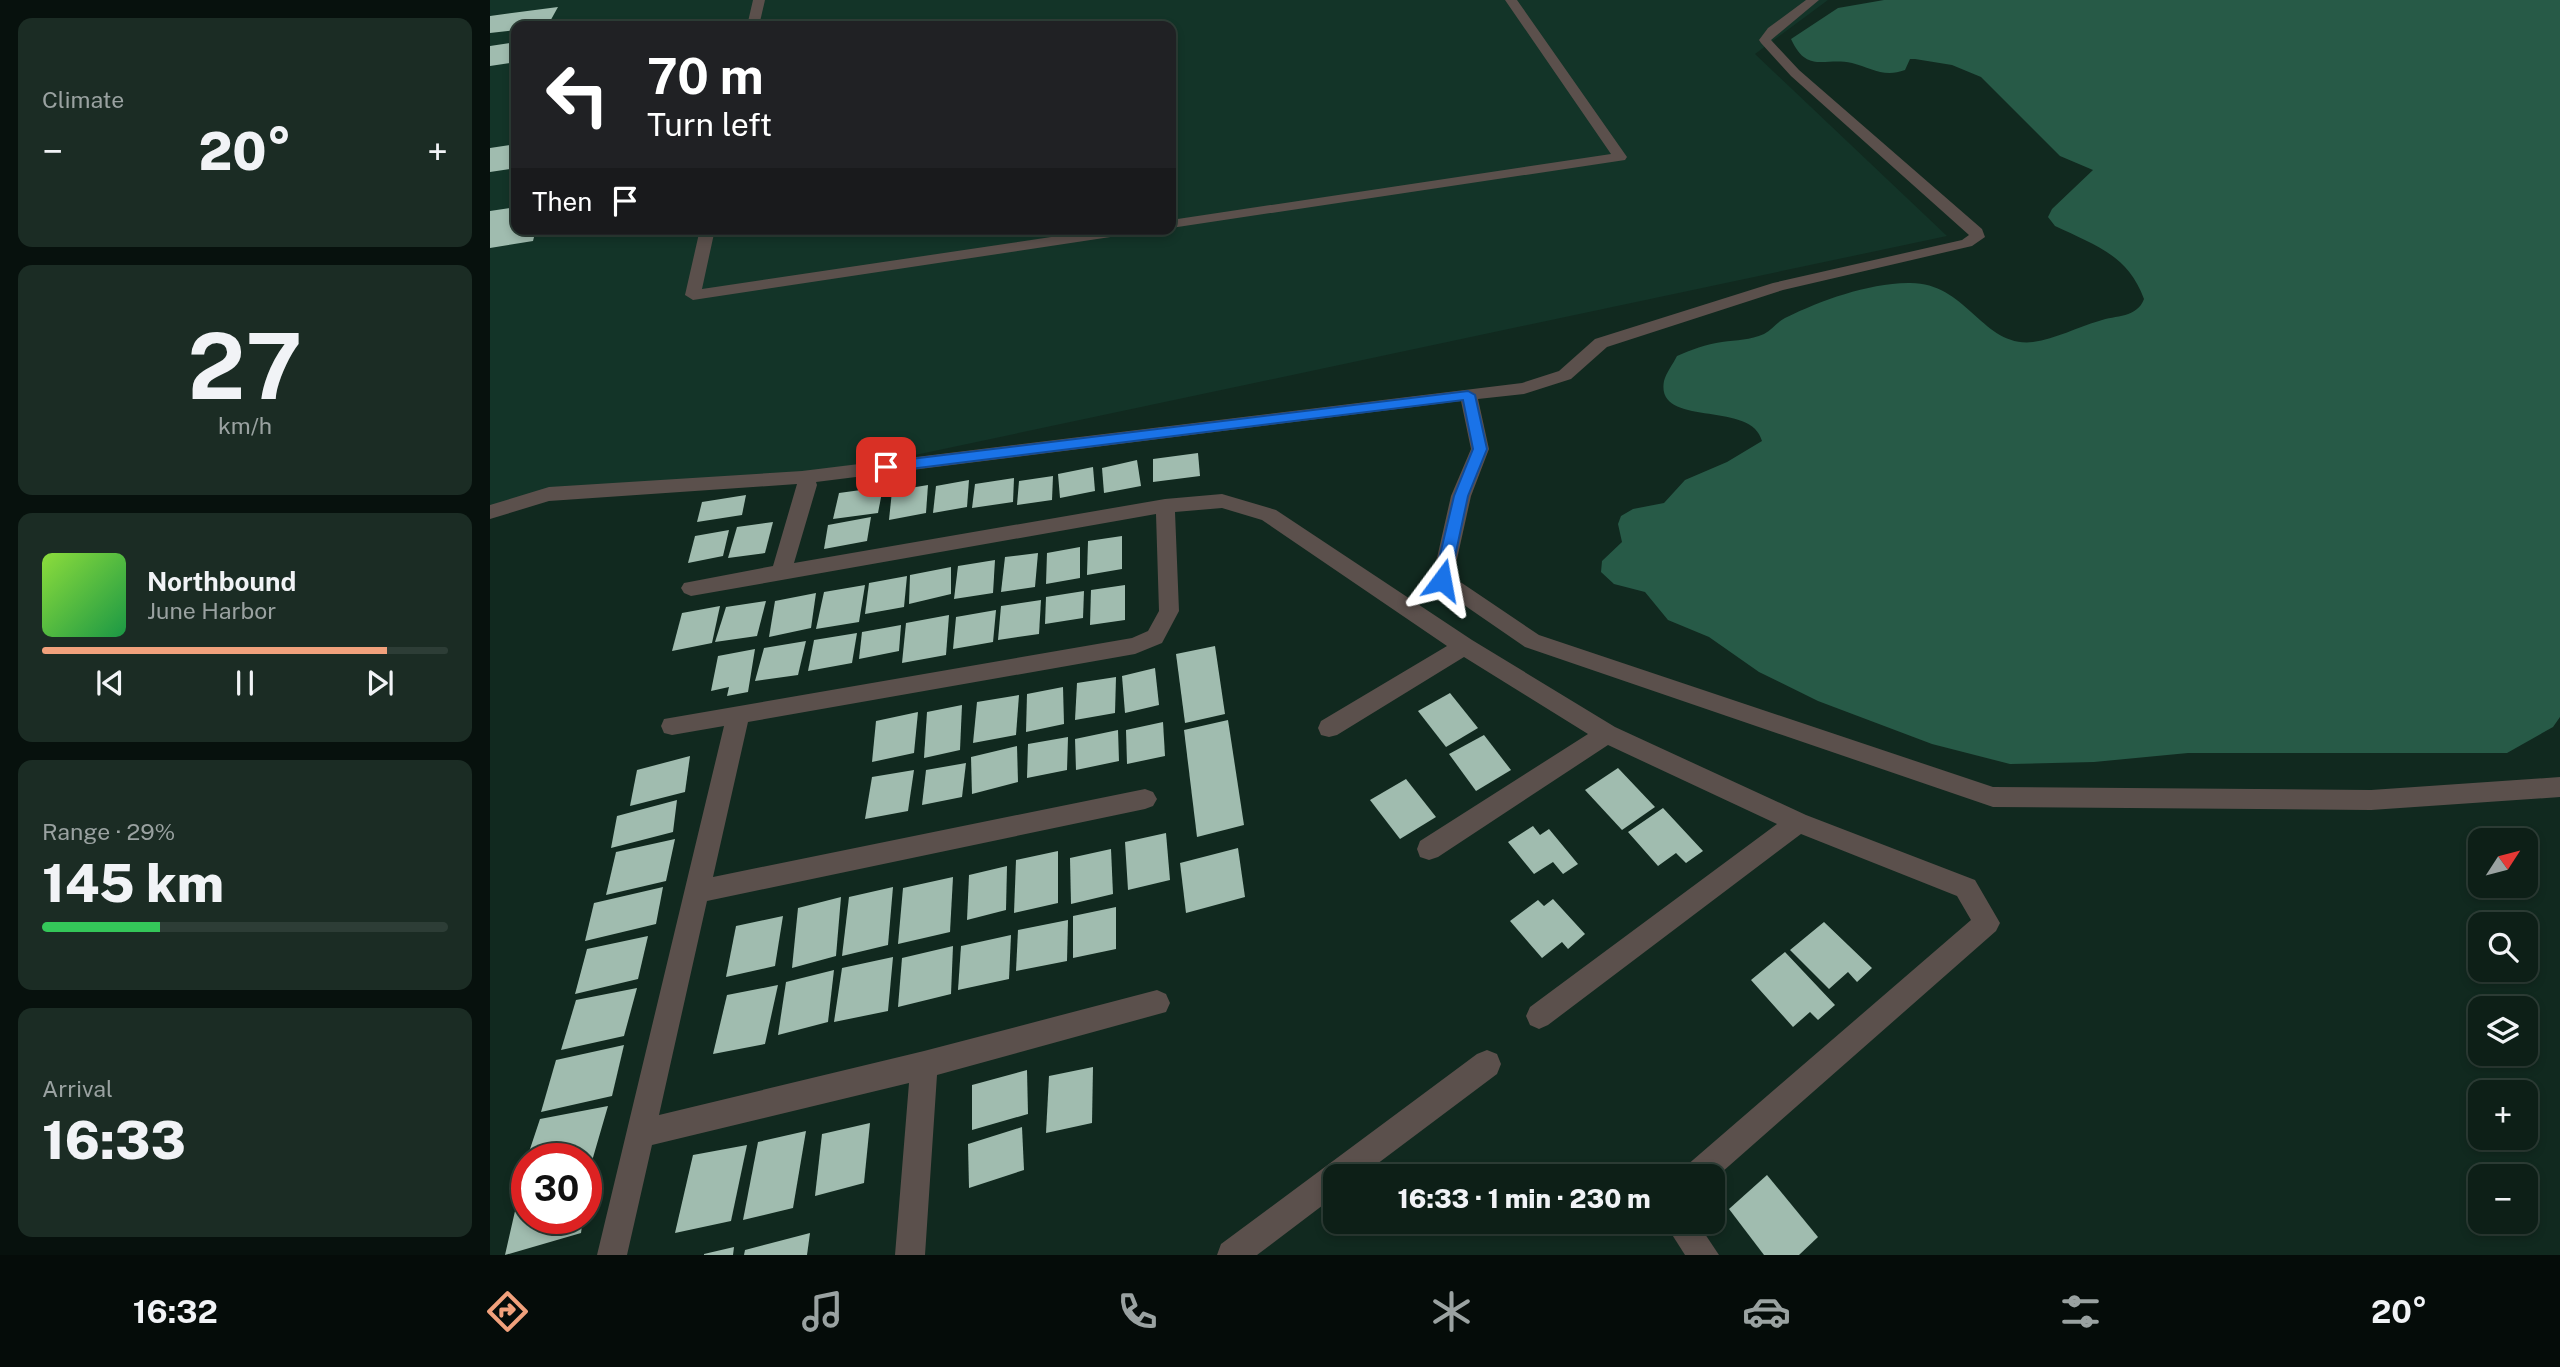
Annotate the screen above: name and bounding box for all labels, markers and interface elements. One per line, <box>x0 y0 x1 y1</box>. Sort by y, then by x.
text: 70 m <box>647 47 764 105</box>
icon: left <box>532 49 623 140</box>
text: Climate <box>42 86 124 113</box>
text: Turn left <box>647 106 772 143</box>
text: 20° <box>198 121 292 182</box>
text: − <box>42 129 63 174</box>
text: + <box>427 129 448 174</box>
icon: arrive <box>606 182 644 220</box>
text: Then <box>532 186 592 217</box>
text: 27 <box>188 313 302 419</box>
text: km/h <box>218 412 272 439</box>
pin <box>856 437 916 497</box>
icon: arrive <box>867 448 905 486</box>
position arrow <box>1405 543 1479 617</box>
text: Northbound <box>147 566 296 597</box>
text: June Harbor <box>147 597 276 624</box>
icon: previous <box>91 664 129 702</box>
icon: pause <box>226 664 264 702</box>
icon: next <box>361 664 399 702</box>
text: Range · 29% <box>42 818 175 845</box>
north arrow <box>2468 828 2538 898</box>
map controls <box>2468 828 2538 1234</box>
text: 145 km <box>42 853 224 914</box>
button: search <box>2468 912 2538 982</box>
button: layers <box>2468 996 2538 1066</box>
text: Arrival <box>42 1075 113 1102</box>
button: + <box>2468 1080 2538 1150</box>
text: 16:33 <box>42 1110 186 1171</box>
speed limit sign: 30 <box>511 1143 602 1234</box>
button: − <box>2468 1164 2538 1234</box>
text: 16:33 · 1 min · 230 m <box>1397 1183 1651 1214</box>
icon: directions <box>483 1287 532 1336</box>
icon: music <box>798 1287 847 1336</box>
icon: phone <box>1113 1287 1162 1336</box>
icon: climate <box>1427 1287 1476 1336</box>
icon: car <box>1742 1287 1791 1336</box>
icon: filters <box>2056 1287 2105 1336</box>
text: 16:32 <box>133 1293 218 1330</box>
text: 20° <box>2371 1293 2427 1330</box>

